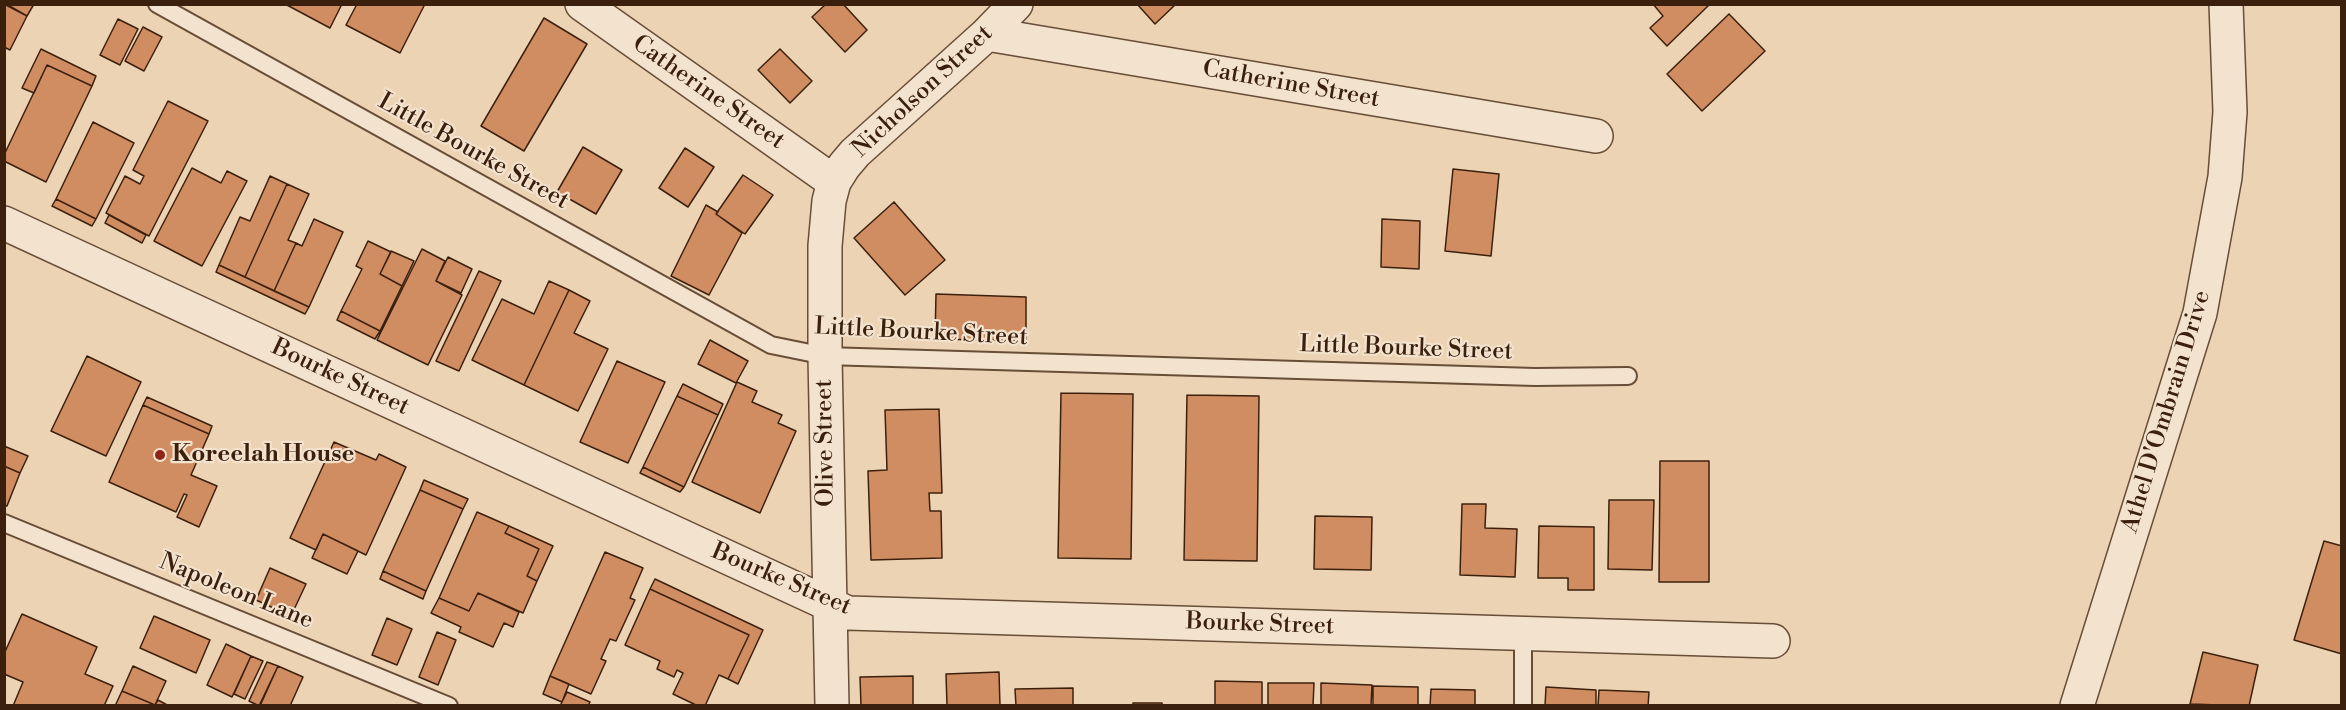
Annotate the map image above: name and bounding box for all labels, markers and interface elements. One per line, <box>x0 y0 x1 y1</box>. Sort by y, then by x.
street label: Nicholson Street <box>847 20 999 164</box>
street label: Catherine Street <box>626 30 790 156</box>
street label: Catherine Street <box>1200 55 1382 115</box>
street label: Little Bourke Street <box>373 88 573 216</box>
street label: Athel D'Ombrain Drive <box>2116 287 2218 537</box>
street label: Little Bourke Street <box>814 313 1028 353</box>
street label: Little Bourke Street <box>1299 331 1513 367</box>
street label: Bourke Street <box>267 334 413 422</box>
street label: Olive Street <box>810 379 842 507</box>
place label: Koreelah House <box>172 441 354 469</box>
marker: Koreelah House <box>153 448 167 462</box>
street label: Bourke Street <box>707 538 855 622</box>
street label: Napoleon Lane <box>155 548 317 636</box>
street label: Bourke Street <box>1185 608 1335 642</box>

